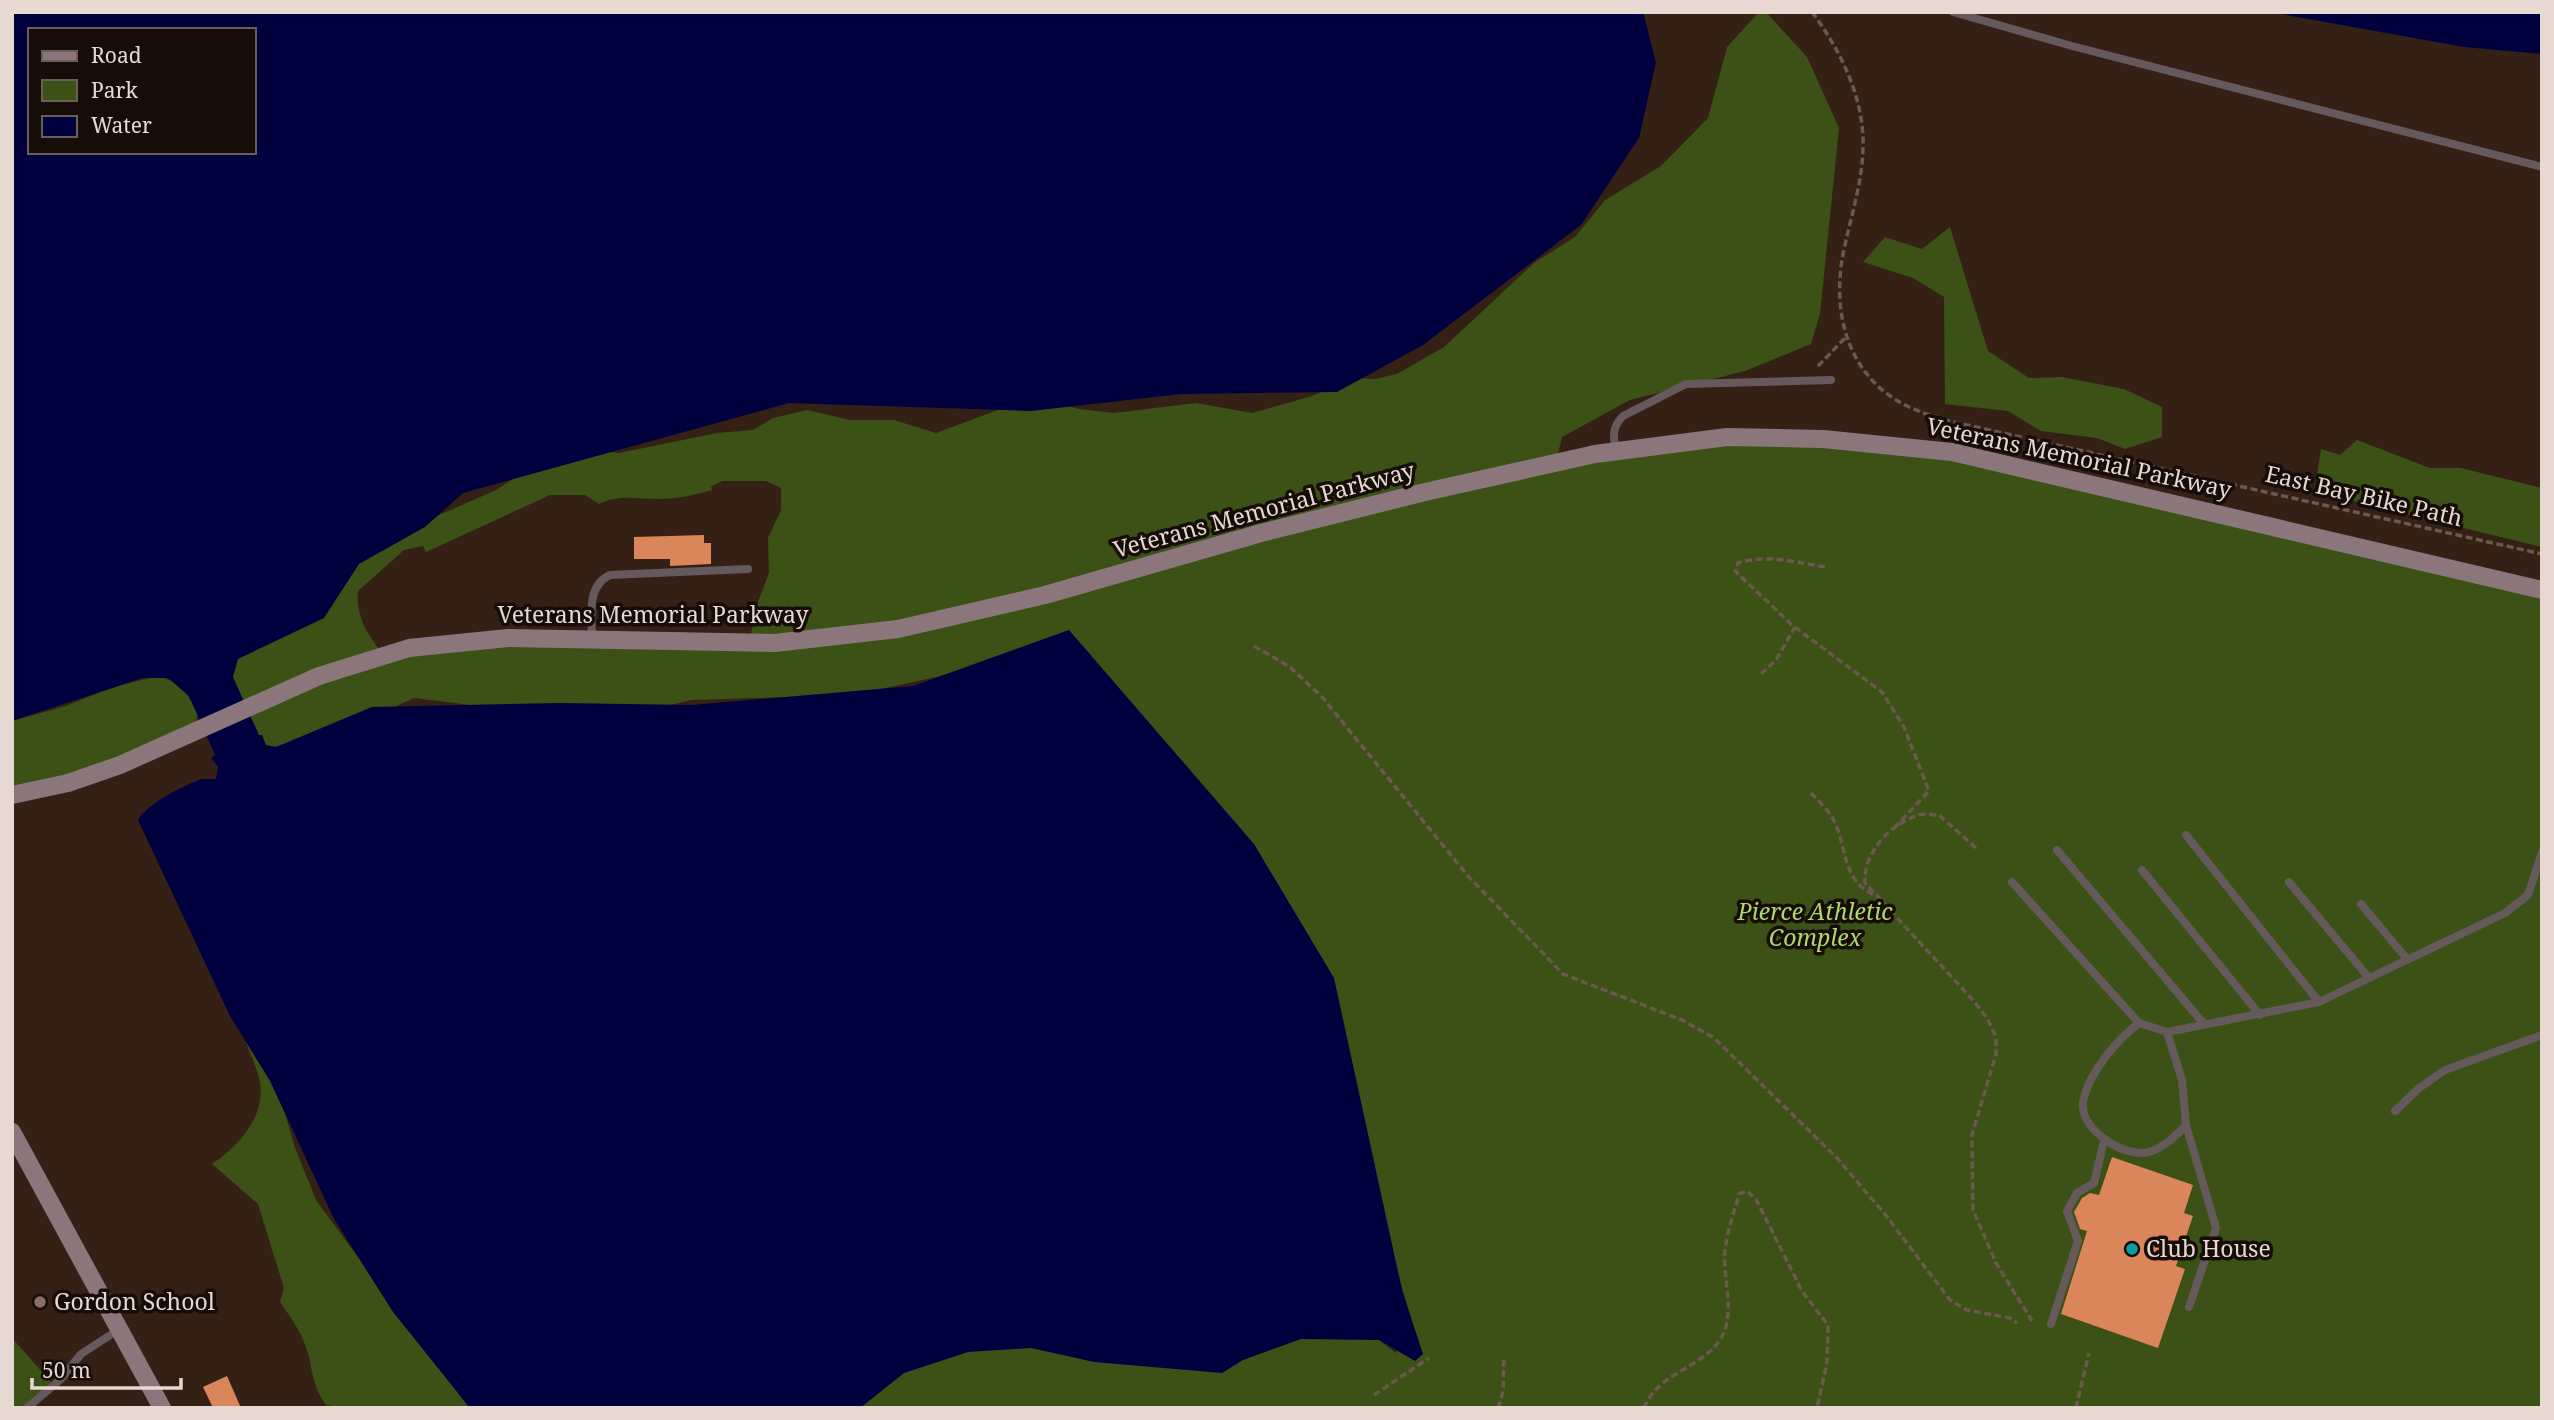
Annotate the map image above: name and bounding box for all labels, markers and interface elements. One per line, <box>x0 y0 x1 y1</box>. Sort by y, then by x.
legend <box>28 28 256 154</box>
text: Road <box>91 41 142 69</box>
text: Park <box>91 76 138 104</box>
text: Water <box>91 111 152 139</box>
street label: Veterans Memorial Parkway <box>1924 409 2235 505</box>
street label: Veterans Memorial Parkway <box>1109 453 1418 565</box>
street label: East Bay Bike Path <box>2262 457 2466 533</box>
street label: Veterans Memorial Parkway <box>498 598 808 630</box>
park label: Pierce Athletic Complex <box>1737 895 1893 953</box>
place label: Club House <box>2146 1232 2271 1264</box>
marker: Club House <box>2124 1241 2140 1257</box>
place label: Gordon School <box>54 1285 215 1317</box>
marker: Gordon School <box>32 1294 48 1310</box>
scale bar <box>32 1346 180 1390</box>
text: 50 m <box>42 1356 91 1384</box>

